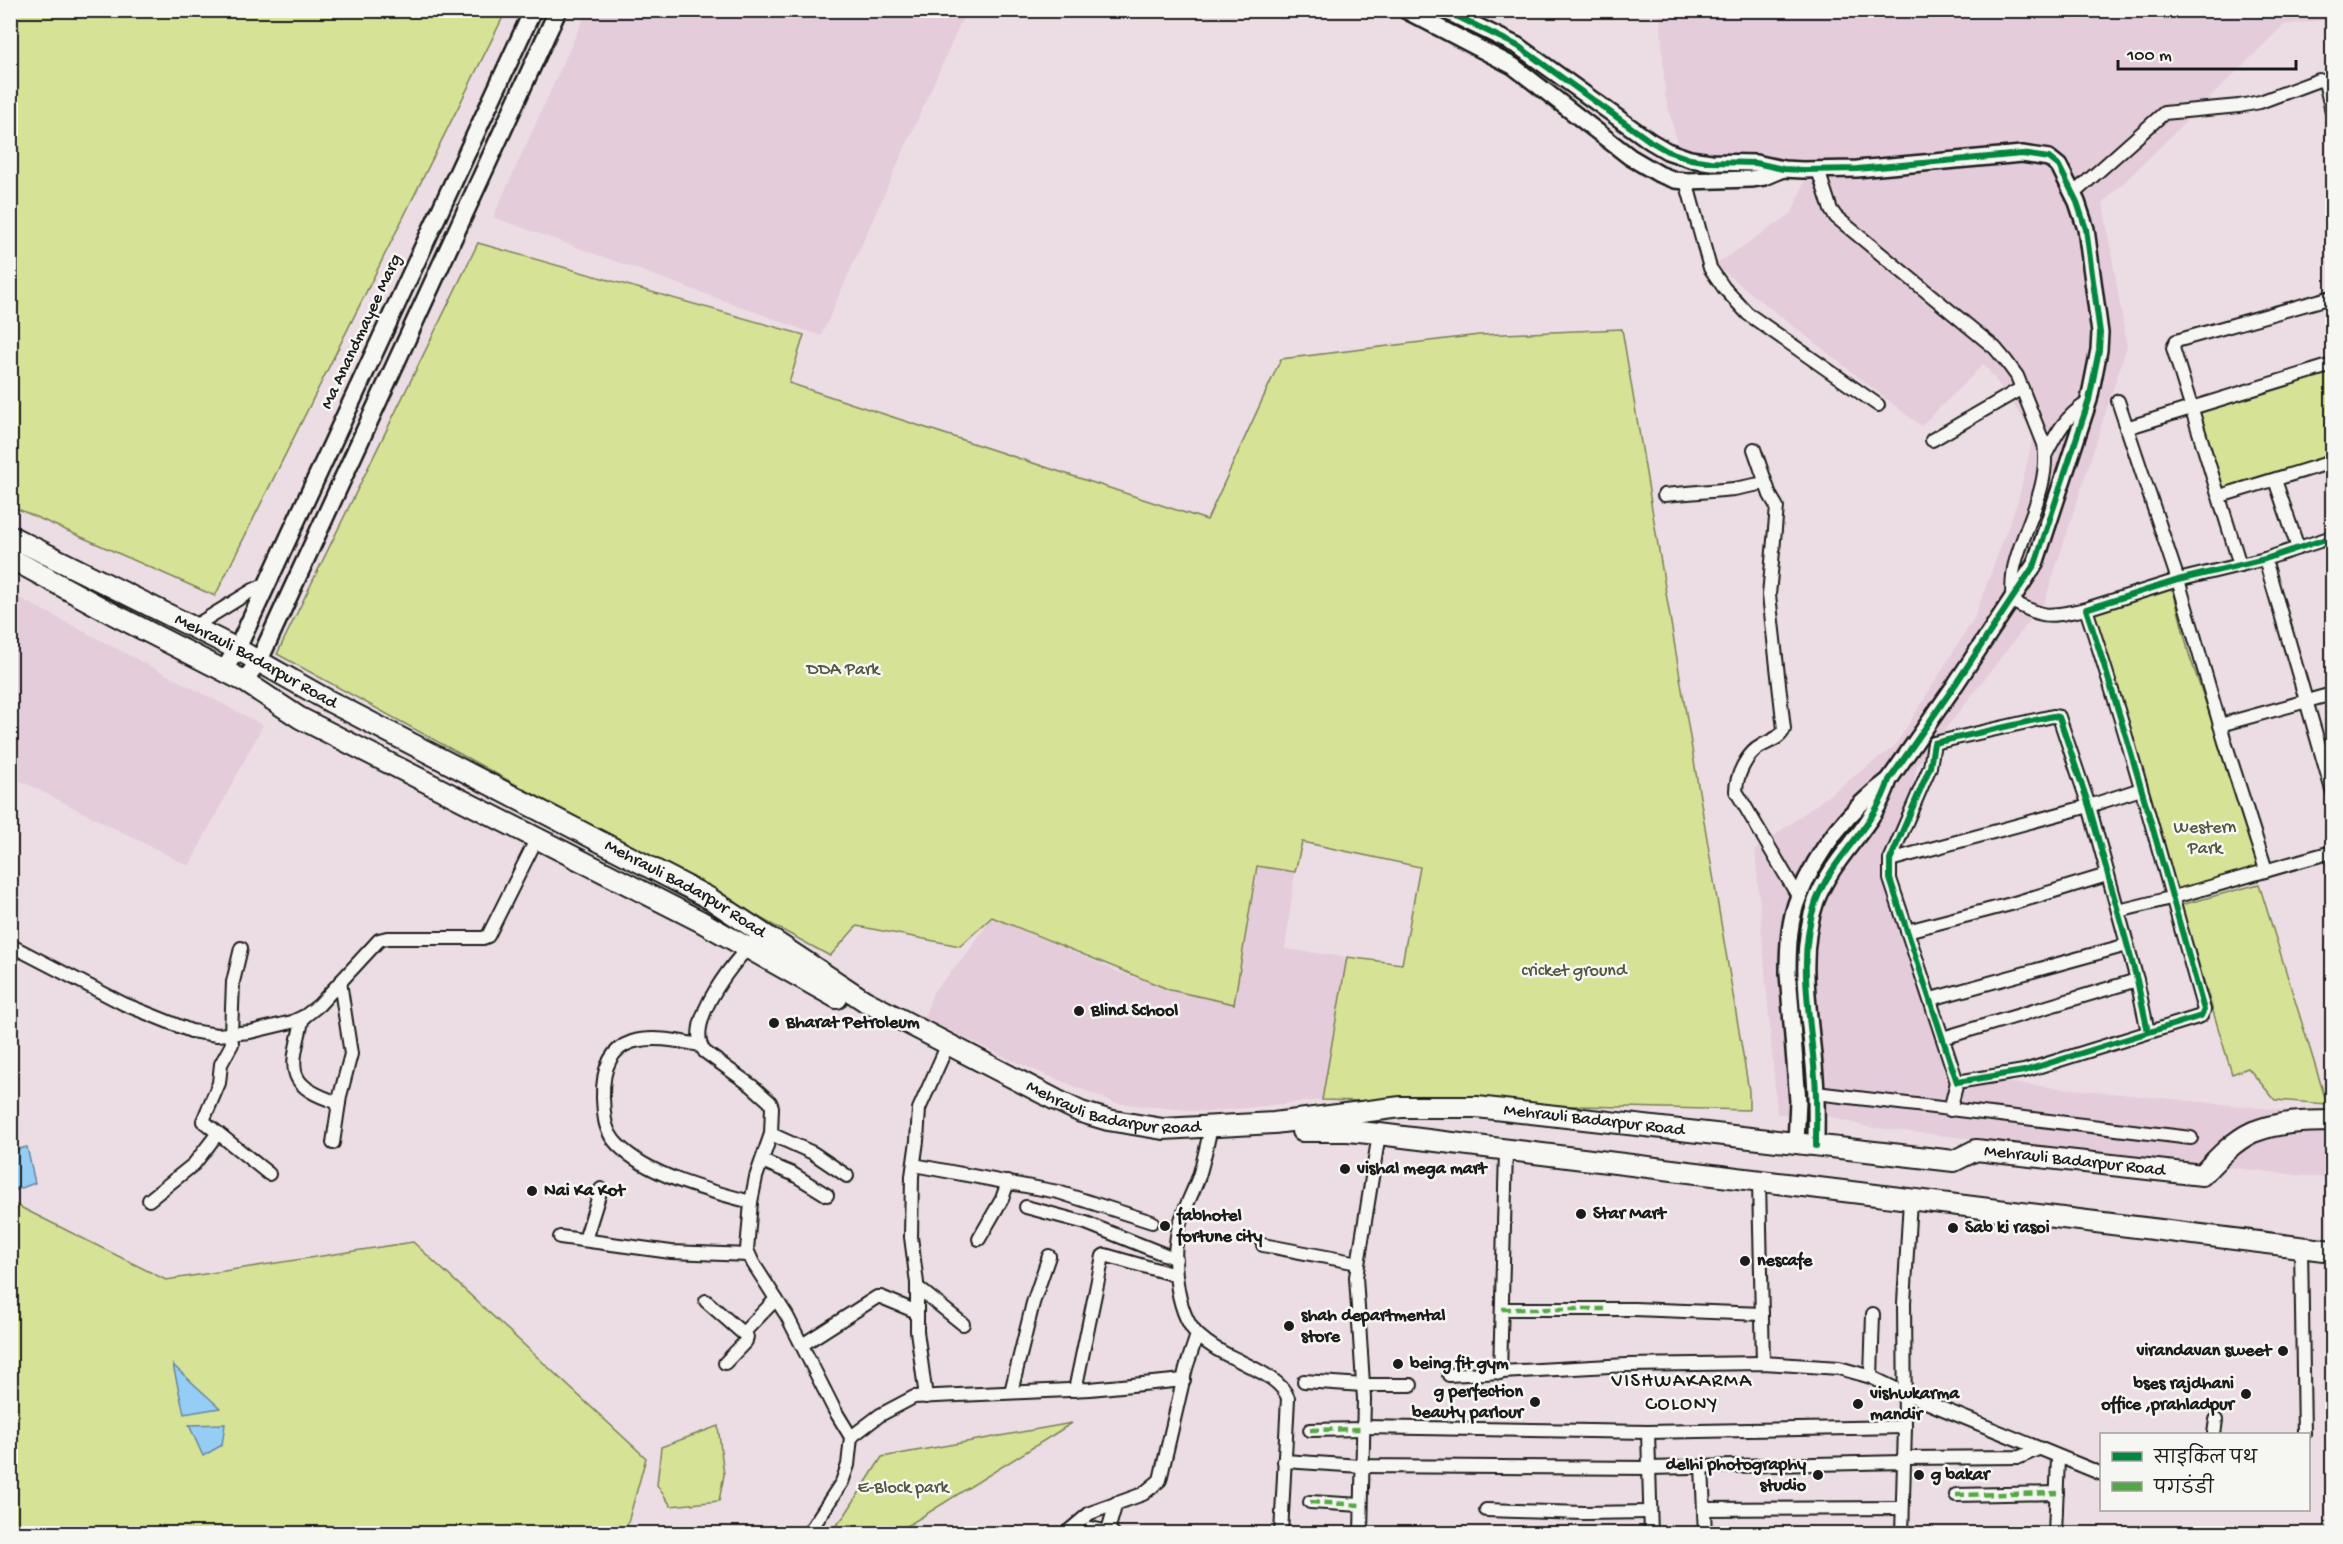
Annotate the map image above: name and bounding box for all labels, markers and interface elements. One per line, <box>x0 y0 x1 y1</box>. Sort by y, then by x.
scale bar <box>2118 33 2296 71</box>
text: 100 m <box>2126 46 2172 67</box>
street label: Ma Anandmayee Marg <box>317 251 407 413</box>
street label: Mehrauli Badarpur Road <box>171 609 342 715</box>
park label: DDA Park <box>806 660 881 681</box>
park label: Western Park <box>2174 818 2237 860</box>
street label: Mehrauli Badarpur Road <box>601 835 771 944</box>
park label: cricket ground <box>1522 961 1628 982</box>
place label: Blind School <box>1090 1001 1178 1022</box>
marker: Blind School <box>1072 1004 1086 1018</box>
place label: Bharat Petroleum <box>785 1013 920 1034</box>
marker: Bharat Petroleum <box>767 1016 781 1030</box>
street label: Mehrauli Badarpur Road <box>1023 1076 1203 1140</box>
street label: Mehrauli Badarpur Road <box>1503 1100 1687 1141</box>
street label: Mehrauli Badarpur Road <box>1983 1140 2168 1182</box>
place label: vishal mega mart <box>1356 1159 1488 1180</box>
marker: vishal mega mart <box>1338 1162 1352 1176</box>
place label: Nai Ka Kot <box>544 1181 626 1202</box>
marker: Nai Ka Kot <box>525 1184 539 1198</box>
place label: Star Mart <box>1593 1204 1667 1225</box>
place label: fabhotel fortune city <box>1176 1206 1262 1248</box>
marker: Star Mart <box>1574 1207 1588 1221</box>
place label: Sab ki rasoi <box>1965 1218 2050 1239</box>
marker: fabhotel fortune city <box>1158 1219 1172 1233</box>
marker: Sab ki rasoi <box>1946 1221 1960 1235</box>
place label: nescafe <box>1757 1251 1813 1272</box>
marker: nescafe <box>1738 1254 1752 1268</box>
place label: shah departmental store <box>1301 1306 1446 1348</box>
marker: shah departmental store <box>1282 1319 1296 1333</box>
place label: virandavan sweet <box>2135 1341 2273 1362</box>
marker: virandavan sweet <box>2276 1344 2290 1358</box>
place label: being fit gym <box>1409 1354 1509 1375</box>
marker: being fit gym <box>1391 1357 1405 1371</box>
district label: VISHWAKARMA COLONY <box>1611 1371 1752 1417</box>
place label: bses rajdhani office ,prahladpur <box>2100 1374 2237 1416</box>
place label: g perfection beauty parlour <box>1411 1382 1526 1424</box>
place label: vishwkarma mandir <box>1869 1384 1960 1426</box>
marker: bses rajdhani office ,prahladpur <box>2239 1387 2253 1401</box>
marker: g perfection beauty parlour <box>1528 1395 1542 1409</box>
marker: vishwkarma mandir <box>1851 1397 1865 1411</box>
legend <box>2100 1433 2310 1511</box>
text: साइकिल पथ <box>2153 1443 2259 1470</box>
place label: delhi photography studio <box>1666 1455 1807 1497</box>
place label: g bakar <box>1930 1465 1992 1486</box>
marker: delhi photography studio <box>1811 1468 1825 1482</box>
marker: g bakar <box>1912 1468 1926 1482</box>
text: पगडंडी <box>2153 1473 2214 1500</box>
park label: E-Block park <box>857 1478 950 1499</box>

